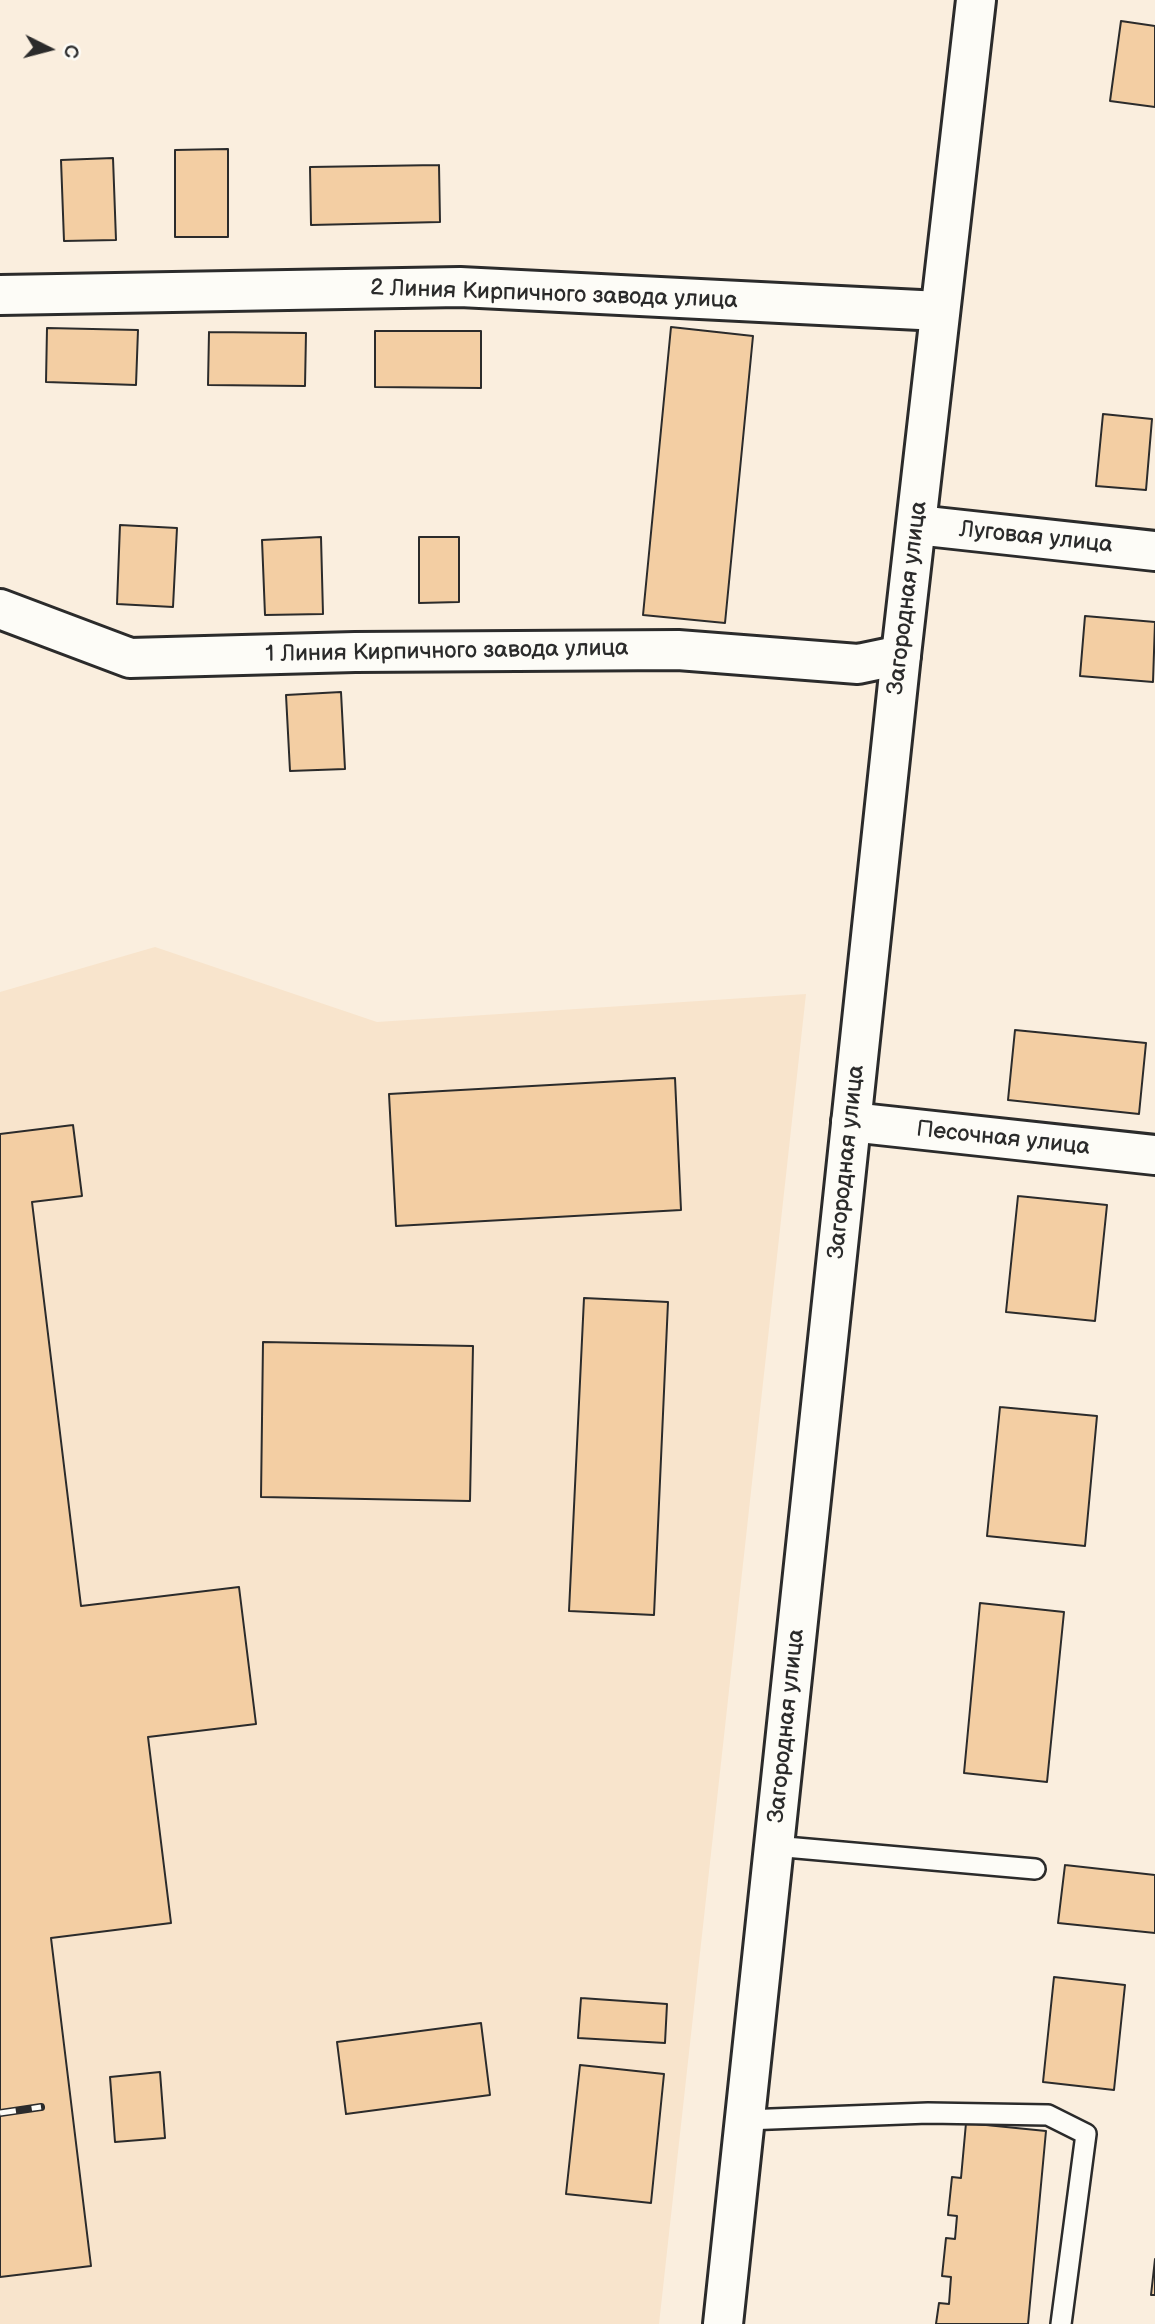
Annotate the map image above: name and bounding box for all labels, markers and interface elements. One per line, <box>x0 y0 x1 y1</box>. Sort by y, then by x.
north arrow <box>14 14 84 84</box>
text: С <box>58 43 83 59</box>
street label: 2 Линия Кирпичного завода улица <box>370 275 738 315</box>
street label: Загородная улица <box>882 500 934 696</box>
street label: Луговая улица <box>958 516 1114 560</box>
street label: 1 Линия Кирпичного завода улица <box>265 635 629 669</box>
street label: Загородная улица <box>823 1064 871 1260</box>
street label: Песочная улица <box>915 1116 1091 1162</box>
street label: Загородная улица <box>763 1628 811 1824</box>

